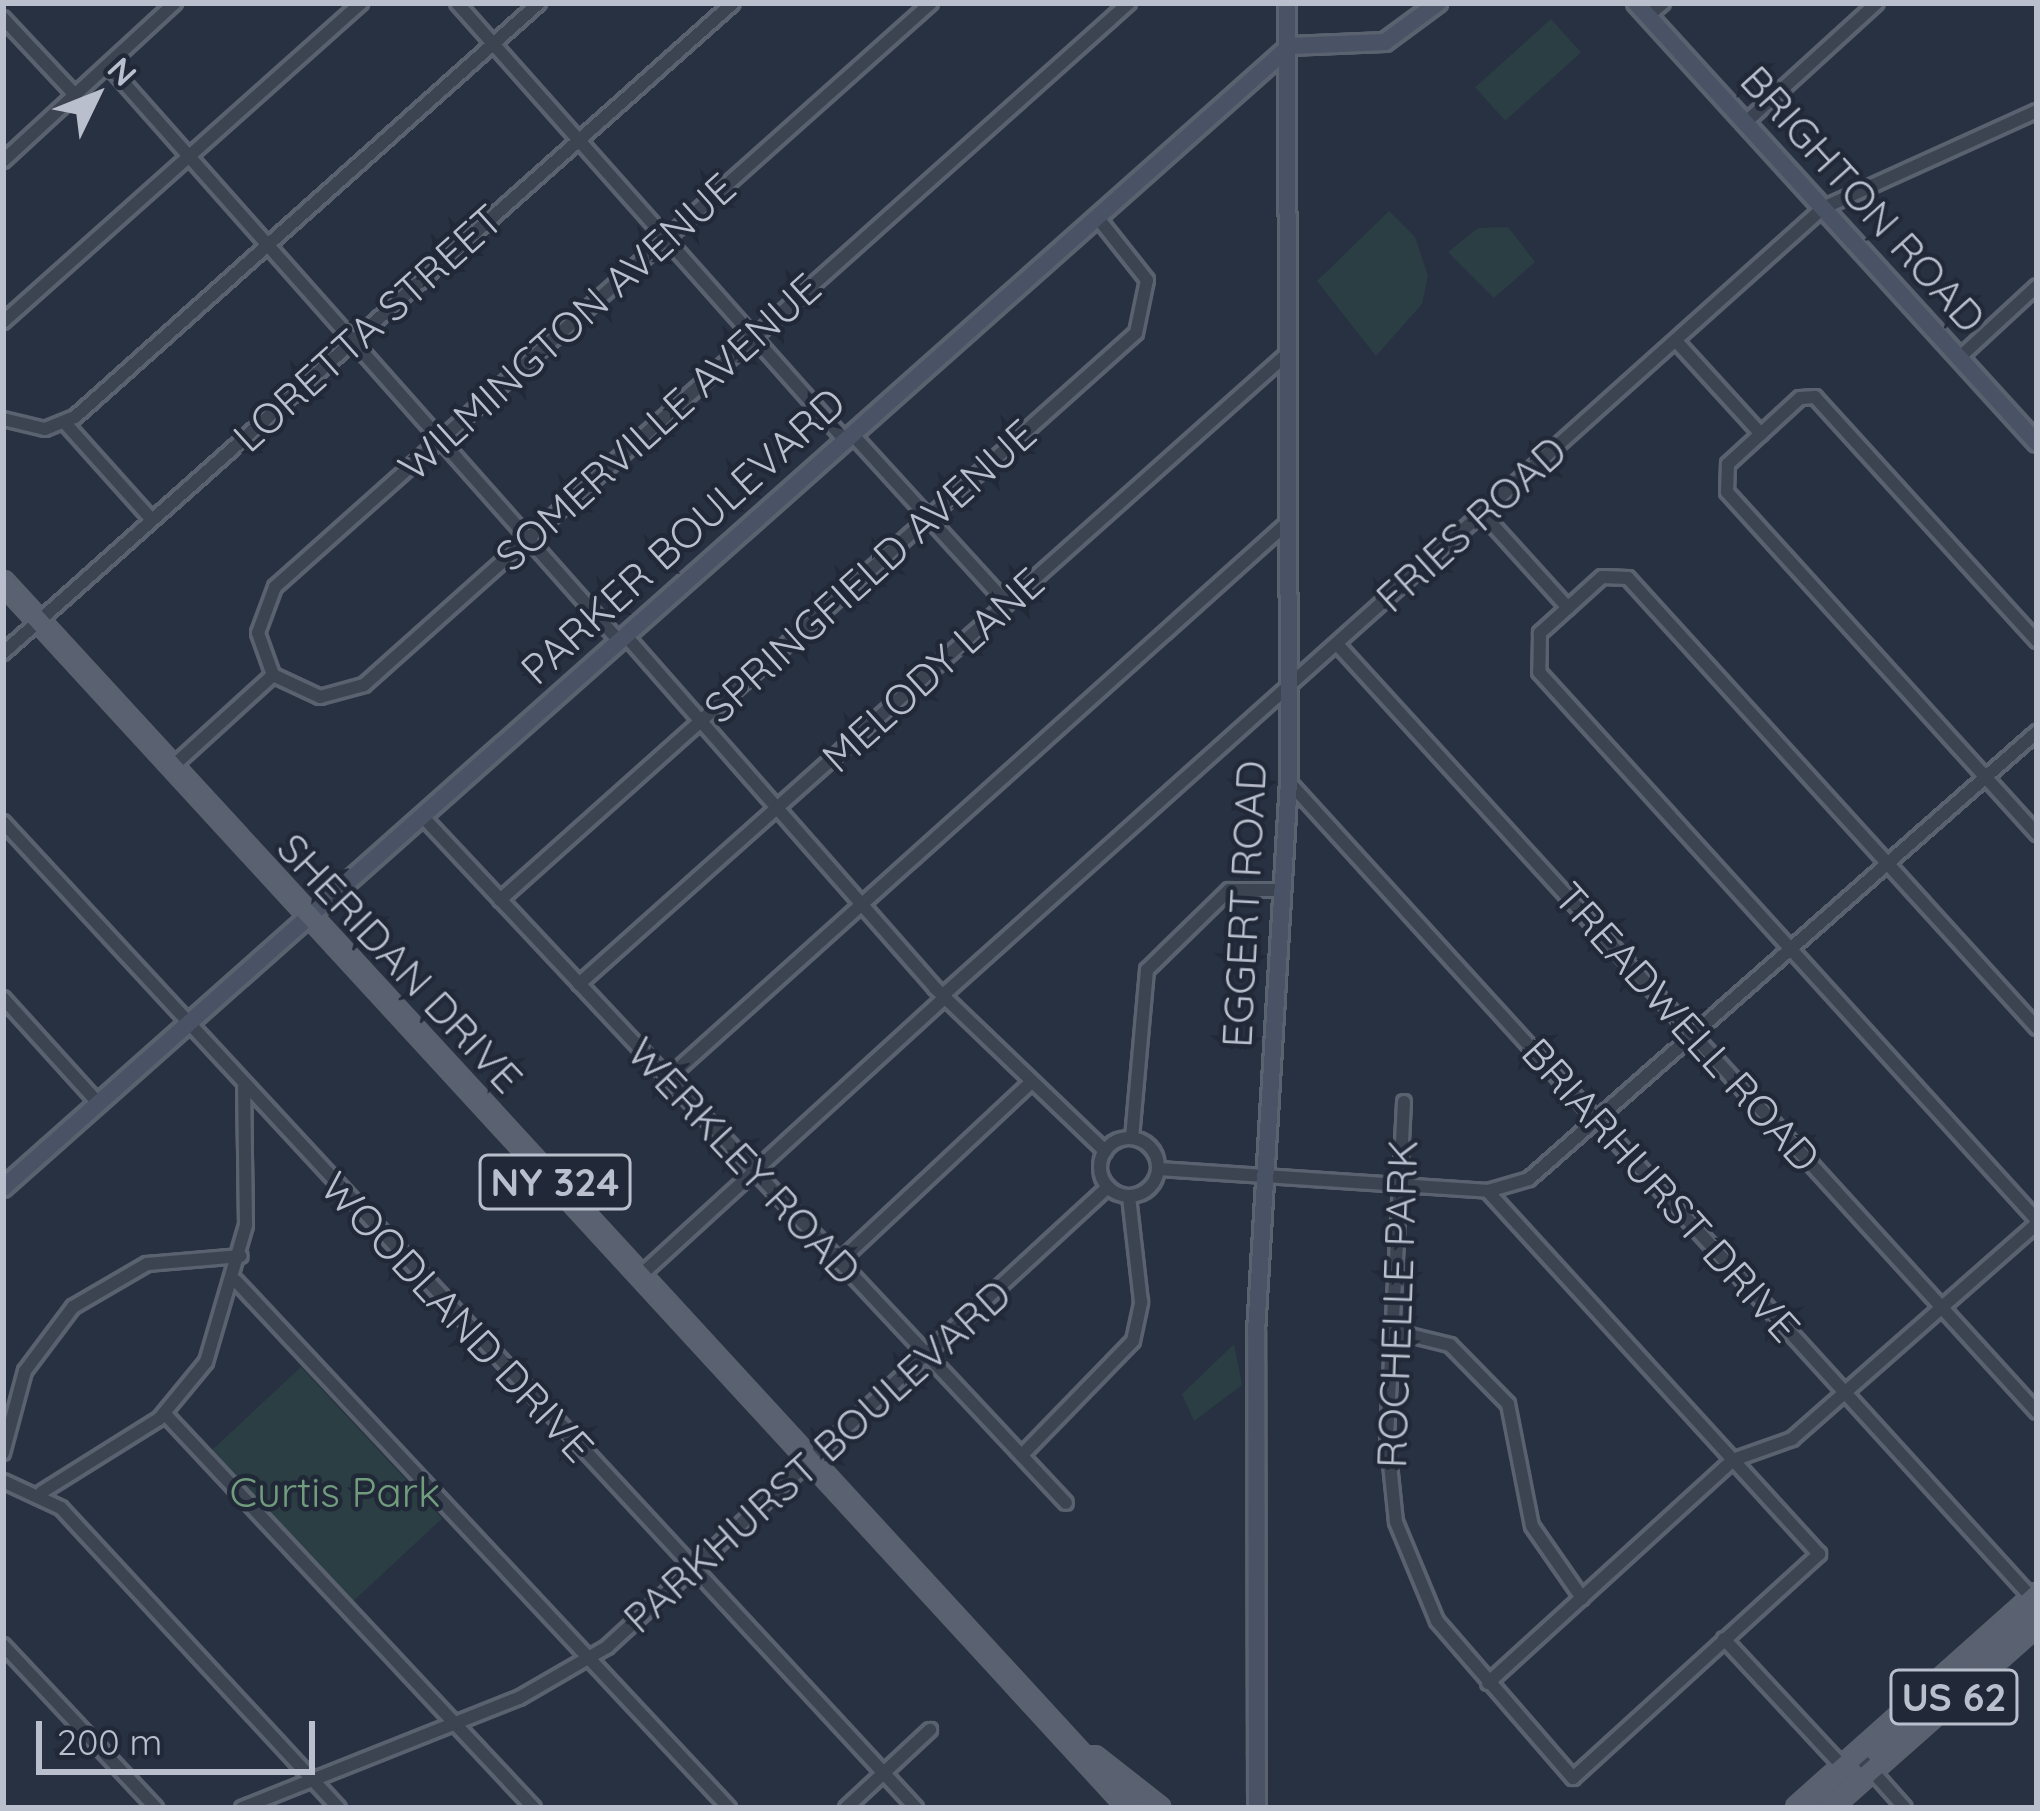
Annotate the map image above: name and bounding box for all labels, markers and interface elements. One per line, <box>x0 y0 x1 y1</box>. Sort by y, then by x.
north arrow <box>36 36 156 156</box>
text: N <box>99 48 146 94</box>
street label: BRIGHTON ROAD <box>1730 55 1996 343</box>
street label: WILMINGTON AVENUE <box>388 163 746 491</box>
street label: LORETTA STREET <box>223 194 513 462</box>
street label: SOMERVILLE AVENUE <box>485 263 831 581</box>
street label: PARKER BOULEVARD <box>511 377 855 695</box>
street label: SPRINGFIELD AVENUE <box>694 409 1046 733</box>
street label: FRIES ROAD <box>1366 426 1576 622</box>
street label: MELODY LANE <box>812 557 1054 783</box>
street label: EGGERT ROAD <box>1211 759 1277 1049</box>
street label: SHERIDAN DRIVE <box>267 823 533 1103</box>
street label: TREADWELL ROAD <box>1544 872 1830 1182</box>
street label: WERKLEY ROAD <box>617 1027 871 1295</box>
street label: BRIARHURST DRIVE <box>1512 1028 1810 1352</box>
street label: ROCHELLE PARK <box>1366 1139 1428 1469</box>
road number: NY 324 <box>477 1149 633 1215</box>
street label: WOODLAND DRIVE <box>310 1162 604 1472</box>
street label: PARKHURST BOULEVARD <box>613 1269 1021 1643</box>
park label: Curtis Park <box>230 1467 440 1517</box>
road number: US 62 <box>1888 1664 2020 1730</box>
scale bar <box>42 1697 321 1771</box>
text: 200 m <box>57 1719 162 1764</box>

